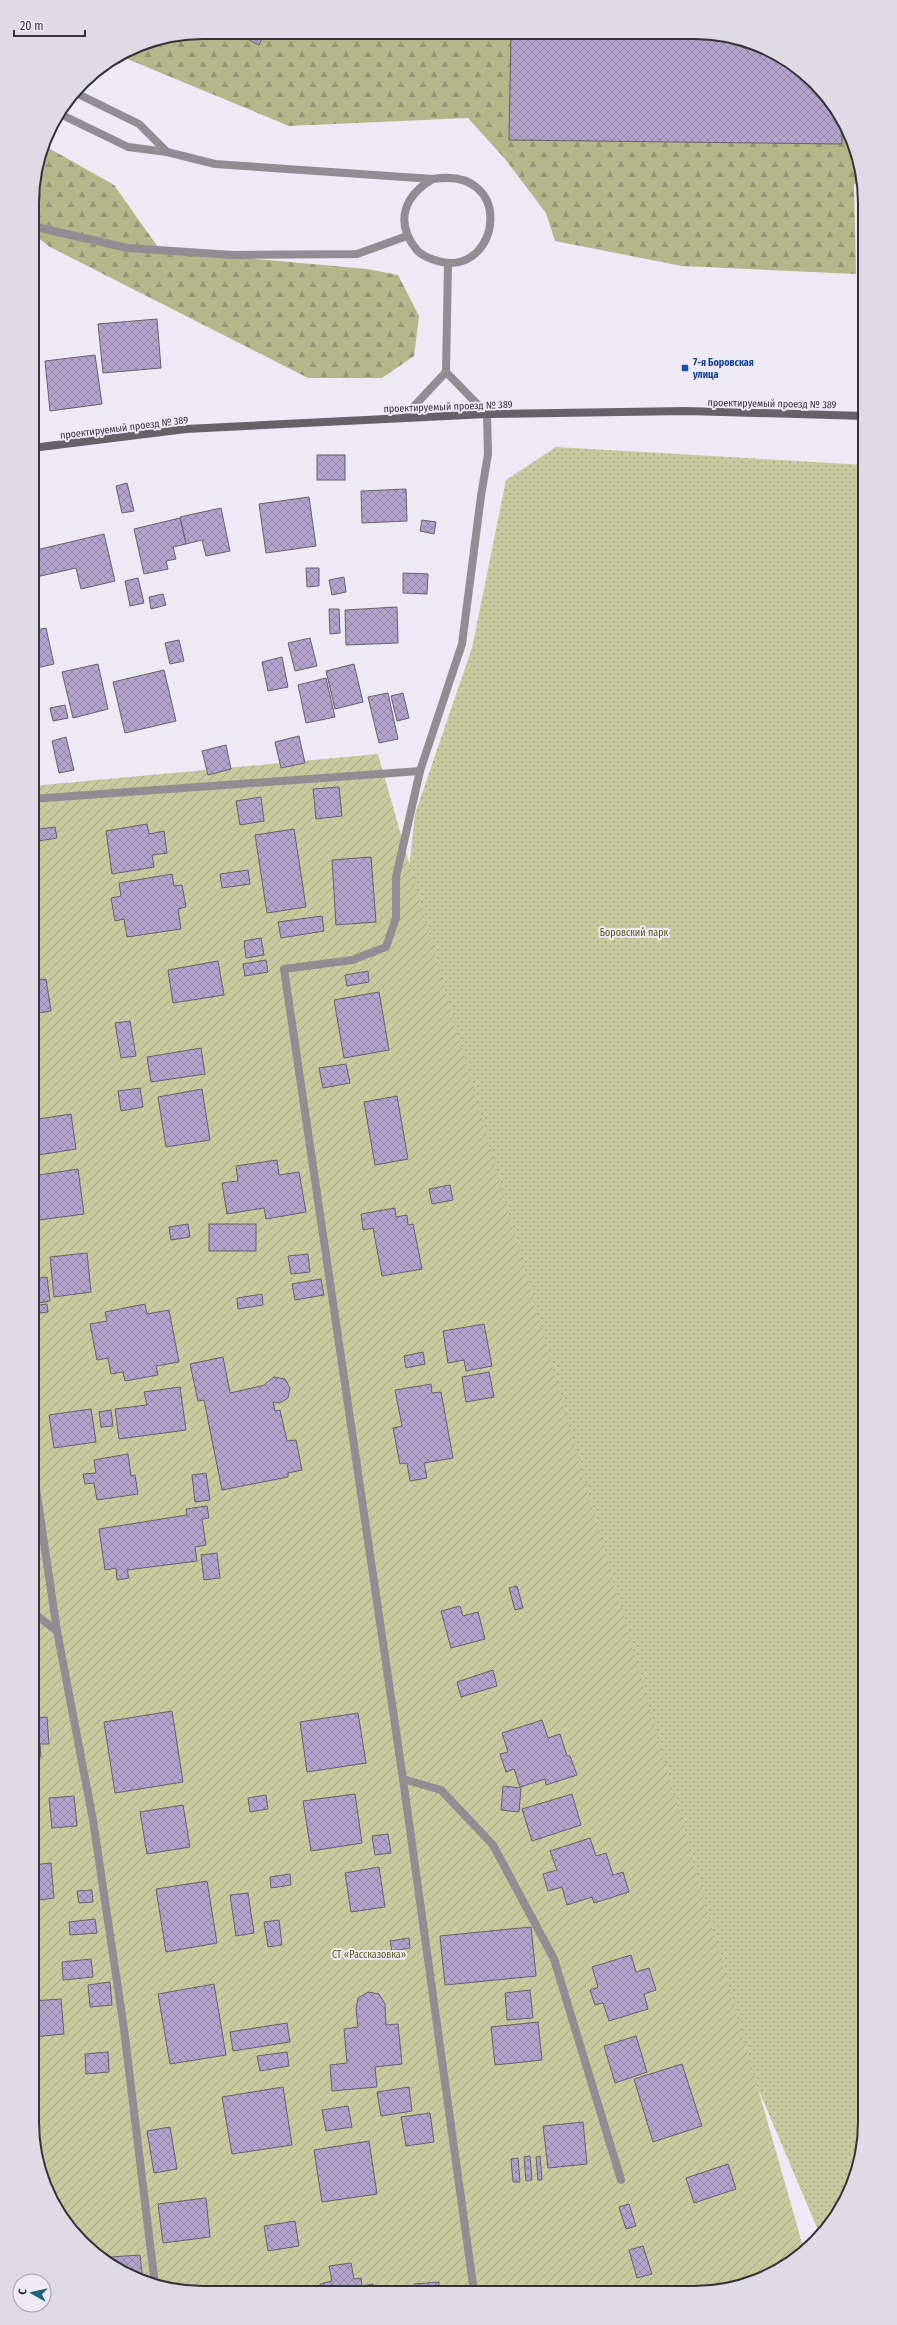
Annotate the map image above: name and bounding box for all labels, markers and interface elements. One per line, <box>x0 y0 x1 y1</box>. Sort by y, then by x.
scale bar <box>14 12 85 38</box>
text: 20 m <box>20 19 44 33</box>
place label: 7-я Боровская улица <box>692 357 754 381</box>
marker: 7-я Боровская улица <box>680 363 690 373</box>
street label: проектируемый проезд № 389 <box>707 397 837 411</box>
street label: проектируемый проезд № 389 <box>383 399 513 415</box>
street label: проектируемый проезд № 389 <box>59 414 189 442</box>
park label: Боровский парк <box>600 927 668 939</box>
park label: СТ «Рассказовка» <box>332 1949 406 1961</box>
north arrow <box>12 2273 52 2313</box>
text: С <box>16 2288 29 2295</box>

